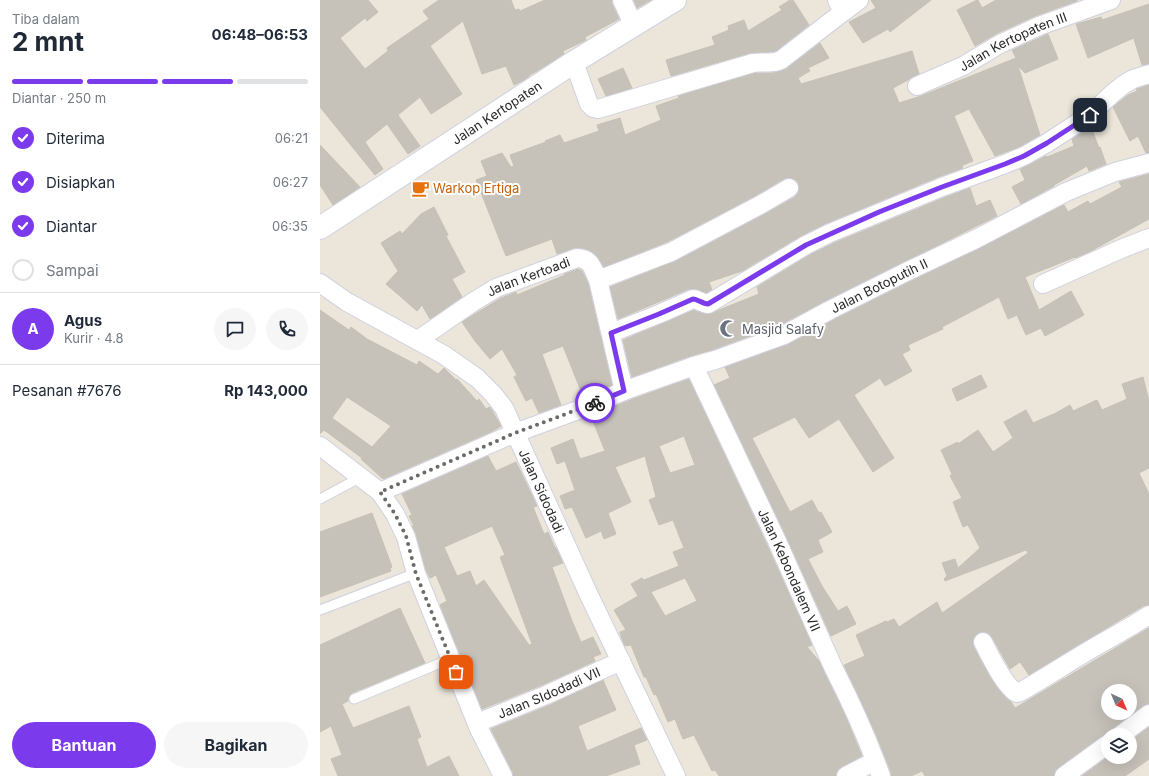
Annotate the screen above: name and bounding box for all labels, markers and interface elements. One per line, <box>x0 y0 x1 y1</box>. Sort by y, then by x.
street label: Jalan Kertopaten III <box>956 9 1069 75</box>
text: Tiba dalam <box>12 11 80 27</box>
text: 06:48–06:53 <box>212 25 308 44</box>
text: 2 mnt <box>12 26 84 57</box>
street label: Jalan Kertopaten <box>449 77 545 148</box>
text: Diantar · 250 m <box>12 90 106 106</box>
pin <box>1073 98 1107 132</box>
icon: home <box>1079 104 1101 126</box>
icon: check <box>12 127 34 149</box>
text: Diterima <box>46 129 105 148</box>
text: 06:21 <box>275 130 308 146</box>
icon: check <box>12 171 34 193</box>
text: Disiapkan <box>46 173 115 192</box>
text: 06:27 <box>273 174 308 190</box>
cafe icon: Warkop Ertiga <box>410 178 430 198</box>
place label: Warkop Ertiga <box>433 180 519 196</box>
icon: check <box>12 215 34 237</box>
text: Diantar <box>46 217 97 236</box>
text: 06:35 <box>272 218 308 234</box>
street label: Jalan Kertoadi <box>483 253 572 300</box>
street label: Jalan Botoputih II <box>828 255 930 316</box>
text: Sampai <box>46 261 99 280</box>
button: chat <box>214 308 256 350</box>
button: phone <box>266 308 308 350</box>
text: Agus <box>64 311 102 330</box>
text: A <box>27 319 39 338</box>
mosque icon: Masjid Salafy <box>719 319 739 339</box>
place label: Masjid Salafy <box>742 321 824 337</box>
text: Kurir · 4.8 <box>64 330 124 346</box>
text: Pesanan #7676 <box>12 381 122 400</box>
text: Rp 143,000 <box>224 381 308 400</box>
courier <box>575 383 615 423</box>
icon: bike <box>584 392 606 414</box>
street label: Jalan Sidodadi <box>516 446 567 535</box>
street label: Jalan Kebondalem VII <box>755 506 824 634</box>
pin <box>439 655 473 689</box>
icon: bag <box>445 661 467 683</box>
street label: Jalan SIdodadi VII <box>495 664 603 722</box>
north arrow <box>1101 684 1137 720</box>
map controls <box>1101 684 1137 764</box>
button: Bantuan <box>12 722 156 768</box>
button: Bagikan <box>164 722 308 768</box>
button: layers <box>1101 728 1137 764</box>

